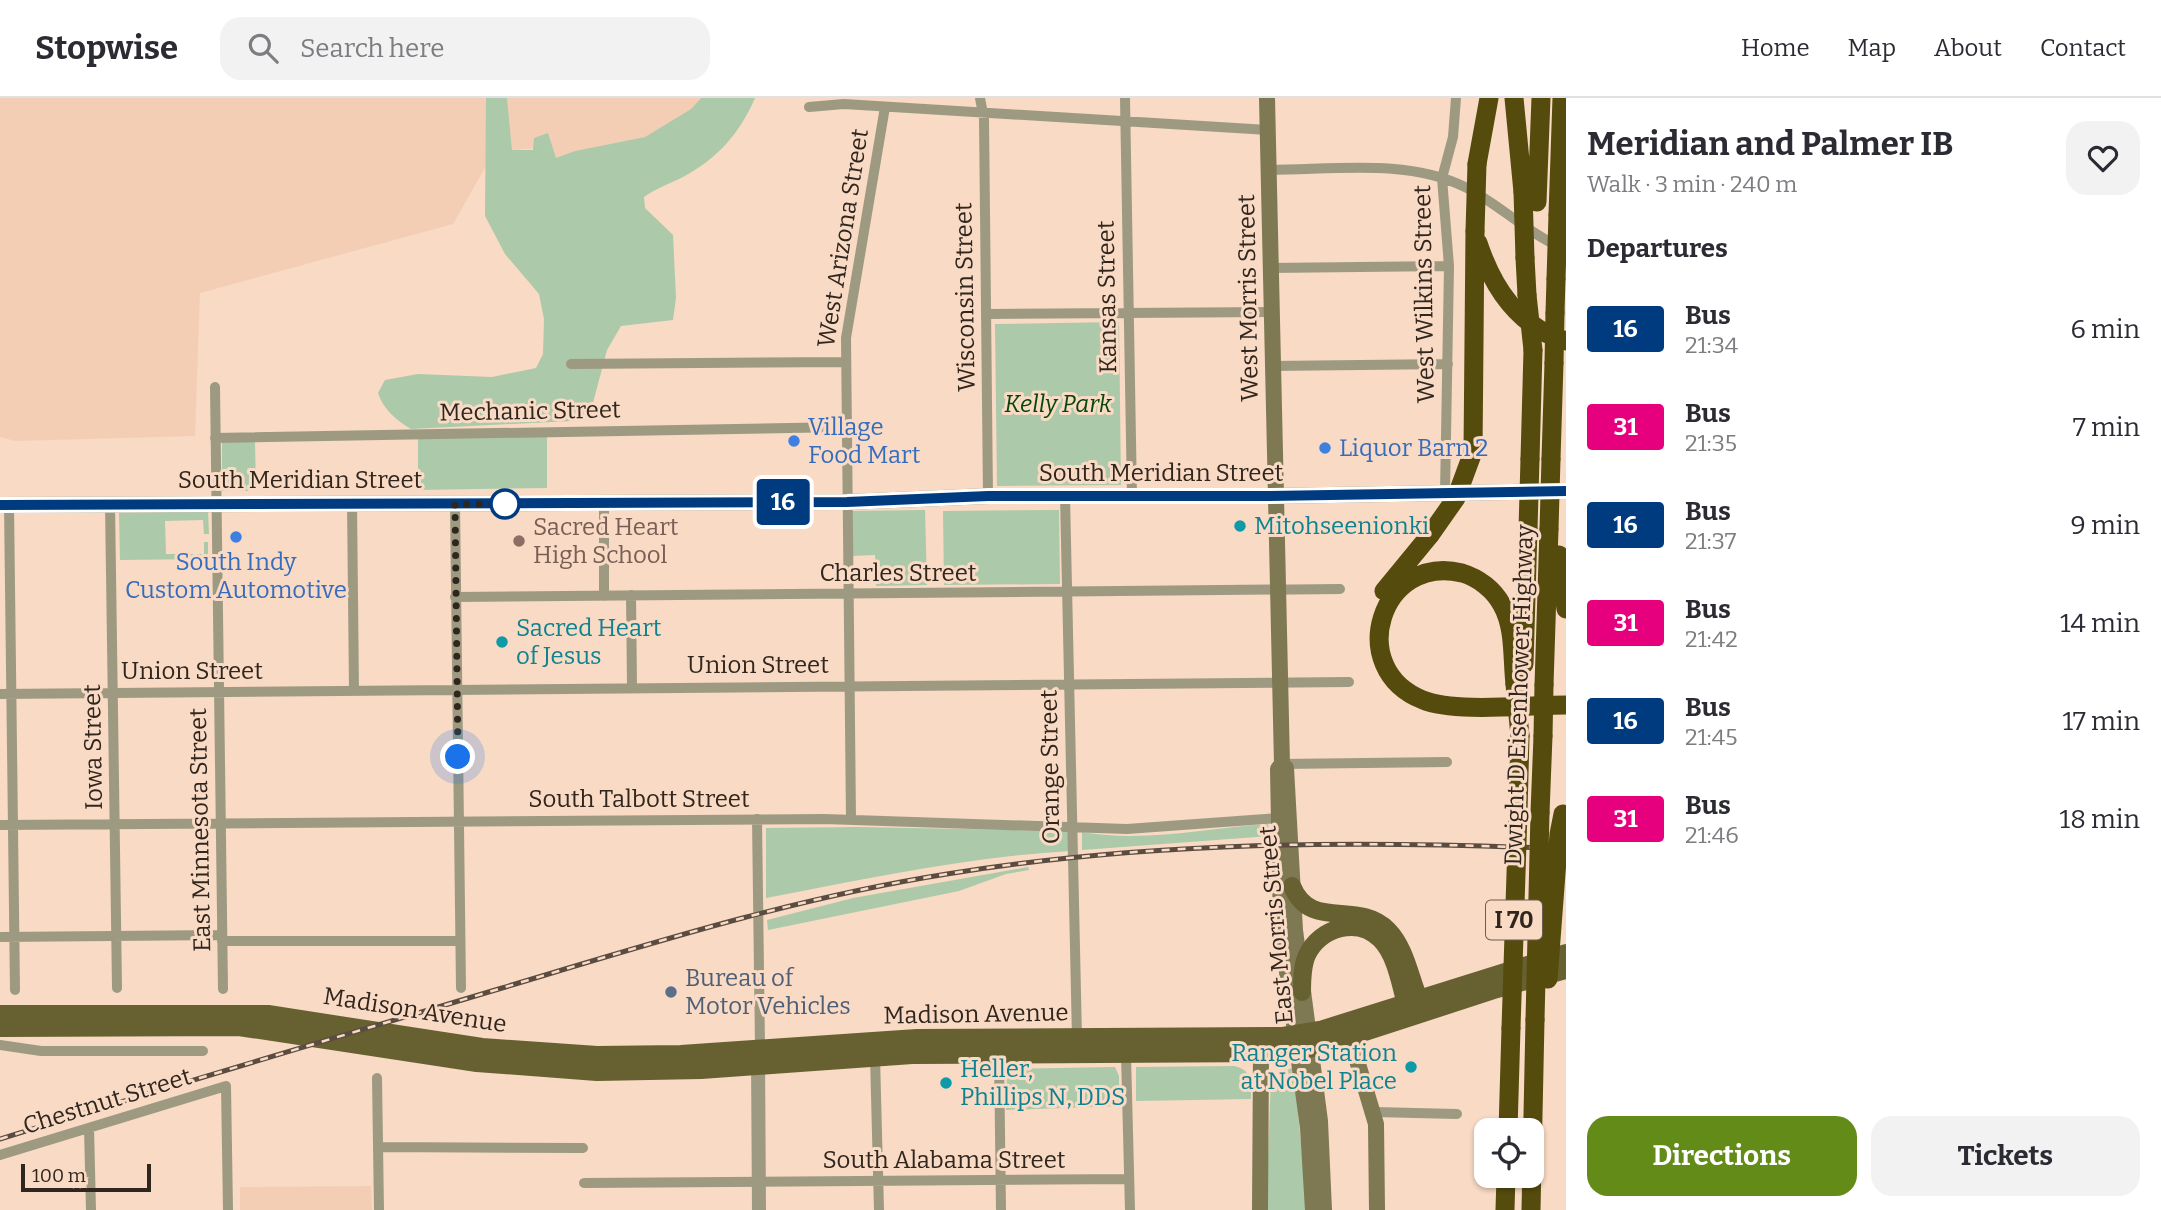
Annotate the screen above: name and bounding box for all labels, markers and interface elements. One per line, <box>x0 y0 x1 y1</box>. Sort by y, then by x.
search box <box>220 17 710 80</box>
text: Stopwise <box>35 28 178 68</box>
icon: search <box>244 29 282 67</box>
text: Search here <box>300 33 444 64</box>
text: Home <box>1741 34 1810 62</box>
text: Map <box>1848 34 1896 62</box>
text: About <box>1934 34 2002 62</box>
text: Contact <box>2040 34 2126 62</box>
button: heart <box>2066 121 2140 195</box>
text: Meridian and Palmer IB <box>1587 124 1954 164</box>
street label: West Arizona Street <box>812 126 874 349</box>
text: Walk · 3 min · 240 m <box>1587 170 1797 198</box>
street label: West Wilkins Street <box>1408 184 1440 403</box>
street label: West Morris Street <box>1232 194 1264 402</box>
street label: Wisconsin Street <box>949 202 981 392</box>
street label: Kansas Street <box>1092 220 1122 374</box>
text: Departures <box>1587 233 1728 264</box>
text: Bus <box>1685 300 1731 331</box>
text: 6 min <box>2071 314 2140 345</box>
text: 16 <box>1613 315 1638 343</box>
text: 21:34 <box>1685 331 1738 359</box>
park label: Kelly Park <box>1004 390 1113 418</box>
street label: Mechanic Street <box>439 395 621 427</box>
text: Bus <box>1685 398 1731 429</box>
text: 7 min <box>2073 412 2140 443</box>
place label: Village Food Mart <box>808 413 921 469</box>
text: 31 <box>1613 413 1638 441</box>
text: 21:35 <box>1685 429 1737 457</box>
marker: Village Food Mart <box>786 433 802 449</box>
place label: Liquor Barn 2 <box>1339 434 1488 462</box>
marker: Liquor Barn 2 <box>1317 440 1333 456</box>
street label: South Meridian Street <box>1039 459 1284 487</box>
street label: South Meridian Street <box>178 466 423 494</box>
line badge: 16 <box>752 479 814 525</box>
text: 16 <box>771 488 795 516</box>
unlabelled marker <box>490 489 520 519</box>
text: Bus <box>1685 496 1731 527</box>
text: 9 min <box>2071 510 2140 541</box>
text: 16 <box>1613 511 1638 539</box>
place label: Mitohseenionki <box>1254 512 1429 540</box>
place label: Sacred Heart High School <box>533 513 679 569</box>
marker: Mitohseenionki <box>1232 518 1248 534</box>
street label: Dwight D Eisenhower Highway <box>1499 524 1539 866</box>
text: 21:37 <box>1685 527 1736 555</box>
marker: South Indy Custom Automotive <box>228 529 244 545</box>
marker: Sacred Heart High School <box>511 533 527 549</box>
place label: South Indy Custom Automotive <box>125 548 347 604</box>
street label: Charles Street <box>819 559 977 587</box>
text: Bus <box>1685 594 1731 625</box>
text: 14 min <box>2060 608 2140 639</box>
text: 31 <box>1613 609 1638 637</box>
place label: Sacred Heart of Jesus <box>516 614 662 670</box>
text: 21:42 <box>1685 625 1738 653</box>
marker: Sacred Heart of Jesus <box>494 634 510 650</box>
street label: Union Street <box>687 651 829 679</box>
street label: Union Street <box>121 657 263 685</box>
street label: Iowa Street <box>78 684 108 810</box>
street label: Orange Street <box>1035 689 1065 844</box>
text: Bus <box>1685 692 1731 723</box>
text: 17 min <box>2062 706 2140 737</box>
street label: East Minnesota Street <box>184 707 216 952</box>
text: 16 <box>1613 707 1638 735</box>
text: 21:45 <box>1685 723 1737 751</box>
your location <box>440 739 475 774</box>
street label: South Talbott Street <box>528 785 750 813</box>
text: Bus <box>1685 790 1731 821</box>
text: 18 min <box>2060 804 2140 835</box>
text: 31 <box>1613 805 1638 833</box>
text: 21:46 <box>1685 821 1739 849</box>
street label: East Morris Street <box>1253 824 1299 1025</box>
road number: I 70 <box>1486 900 1542 940</box>
place label: Bureau of Motor Vehicles <box>685 964 851 1020</box>
street label: Madison Avenue <box>321 982 509 1038</box>
marker: Bureau of Motor Vehicles <box>663 984 679 1000</box>
street label: Madison Avenue <box>883 998 1069 1030</box>
place label: Ranger Station at Nobel Place <box>1231 1039 1397 1095</box>
place label: Heller, Phillips N, DDS <box>960 1055 1125 1111</box>
marker: Ranger Station at Nobel Place <box>1403 1059 1419 1075</box>
street label: Chestnut Street <box>20 1062 195 1140</box>
marker: Heller, Phillips N, DDS <box>938 1075 954 1091</box>
button: Directions <box>1587 1116 1857 1196</box>
button: Tickets <box>1871 1116 2140 1196</box>
map controls <box>1474 1118 1544 1188</box>
button: locate <box>1474 1118 1544 1188</box>
street label: South Alabama Street <box>823 1146 1066 1174</box>
scale bar <box>21 1161 150 1193</box>
text: 100 m <box>32 1164 86 1187</box>

